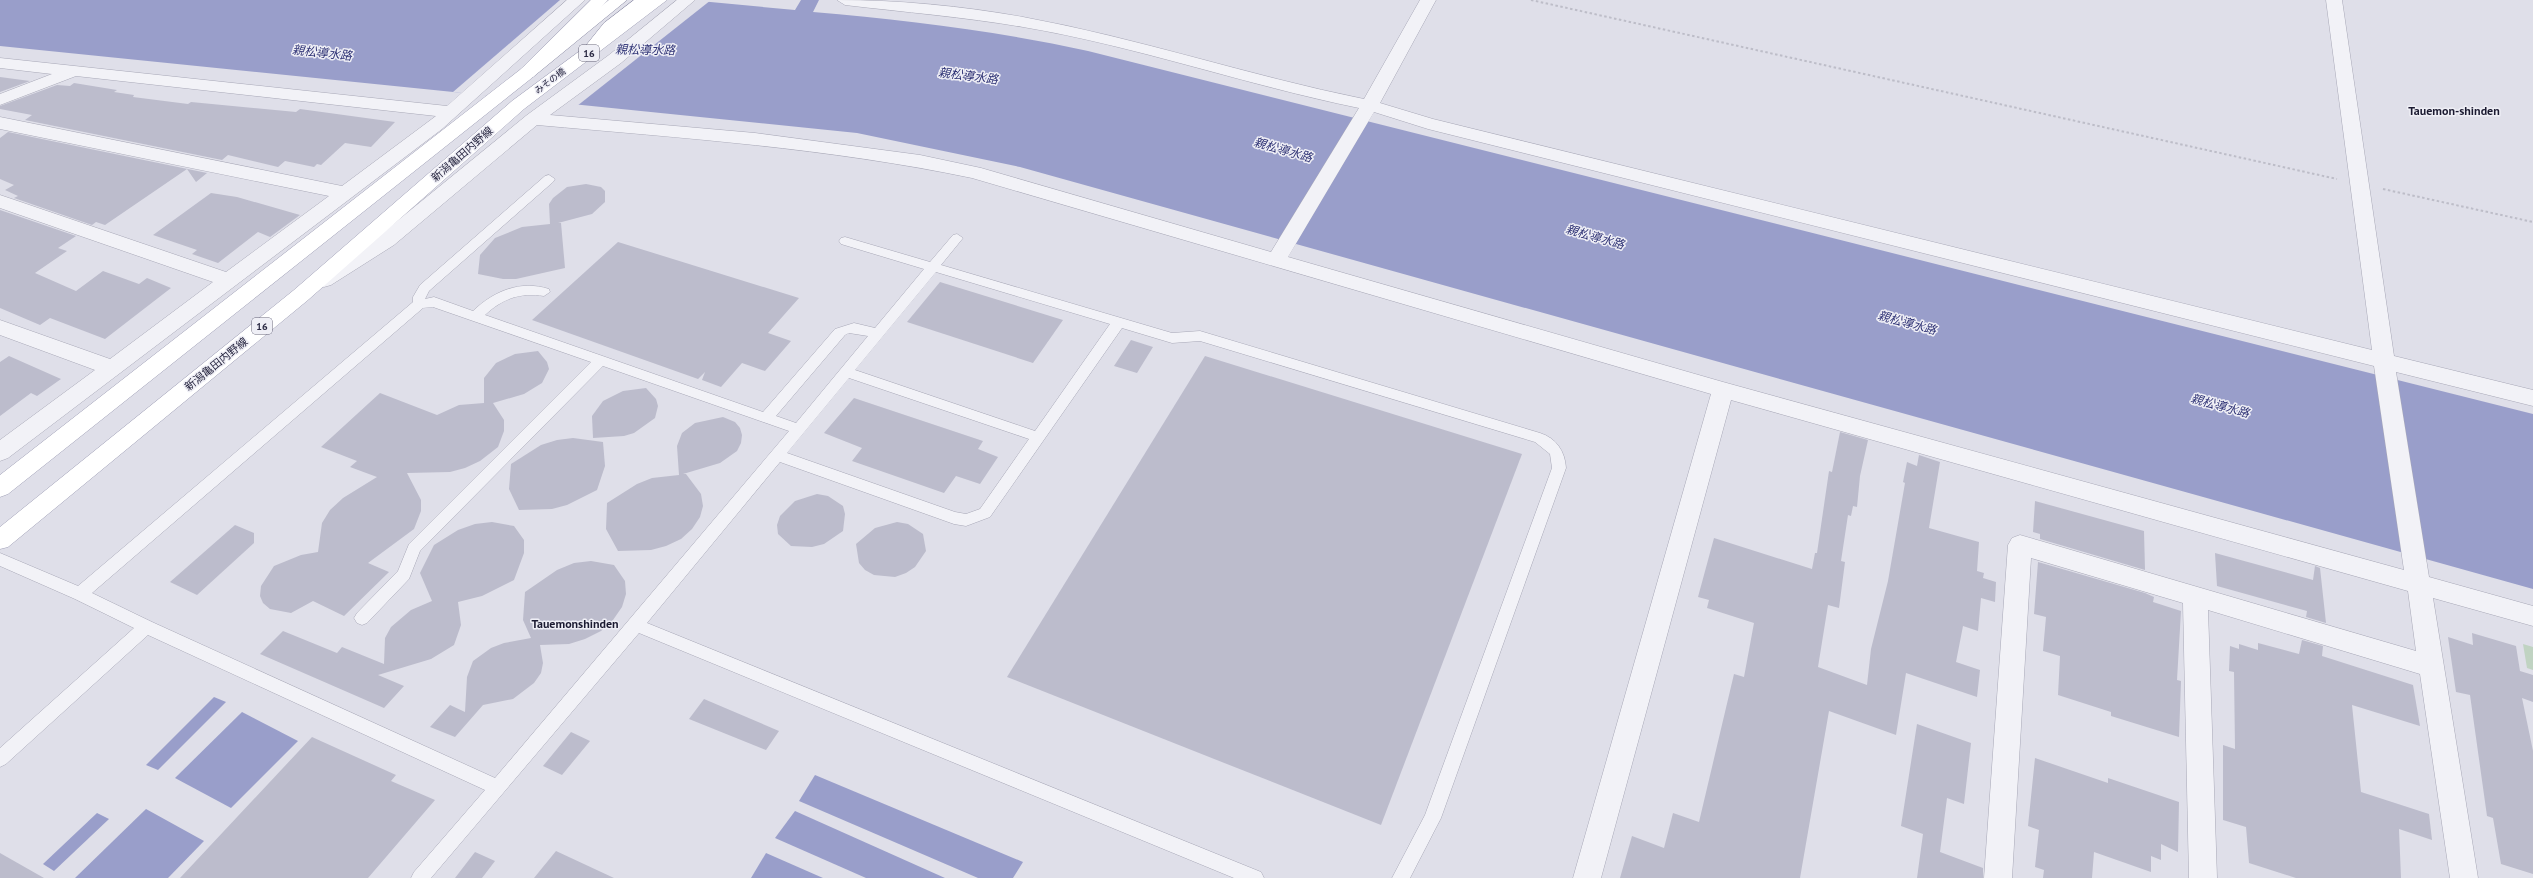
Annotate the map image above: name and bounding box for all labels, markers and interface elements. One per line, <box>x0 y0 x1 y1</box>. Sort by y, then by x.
water label: 親松導水路 <box>615 41 676 58</box>
water label: 親松導水路 <box>291 42 354 63</box>
road number: 16 <box>579 45 599 61</box>
water label: 親松導水路 <box>937 64 1000 87</box>
street label: みその橋 <box>532 65 567 96</box>
district label: Tauemon-shinden <box>2408 103 2500 118</box>
street label: 新潟亀田内野線 <box>428 123 496 185</box>
water label: 親松導水路 <box>1252 134 1315 165</box>
water label: 親松導水路 <box>1564 221 1627 252</box>
water label: 親松導水路 <box>1876 308 1939 338</box>
road number: 16 <box>252 318 272 334</box>
street label: 新潟亀田内野線 <box>182 334 250 394</box>
water label: 親松導水路 <box>2189 391 2252 421</box>
district label: Tauemonshinden <box>531 616 619 631</box>

